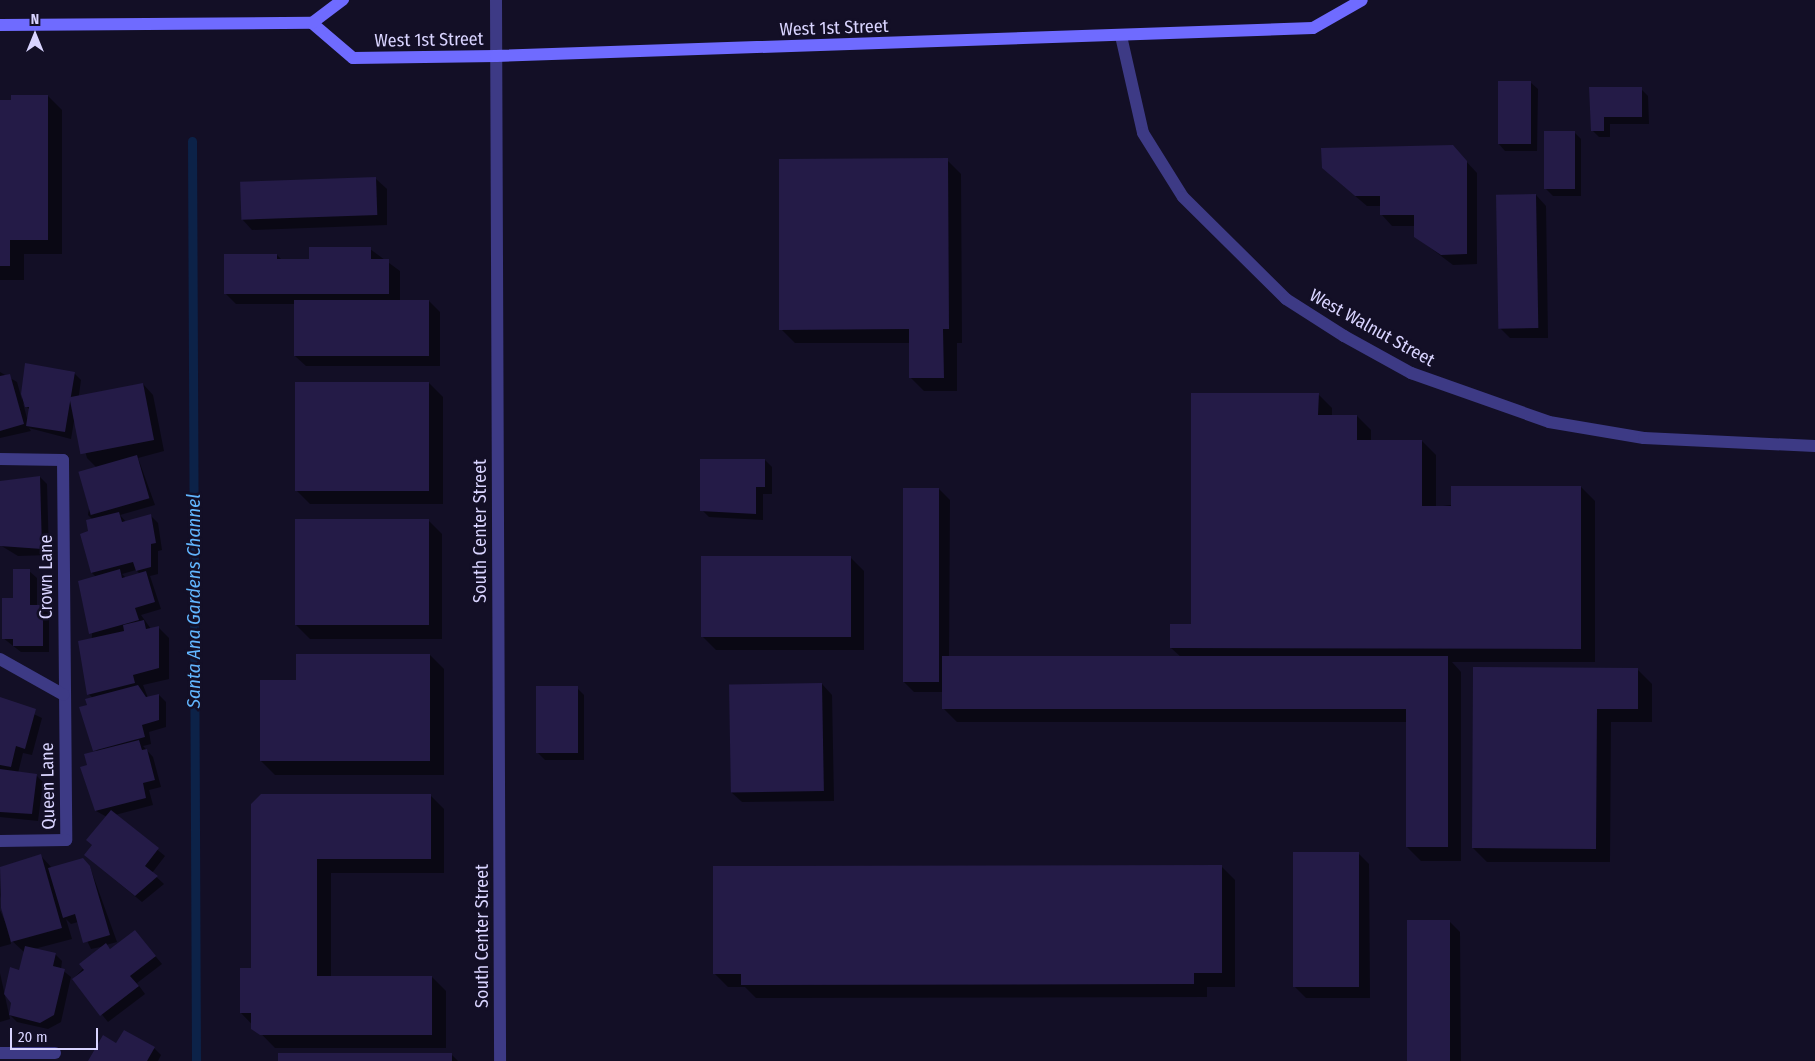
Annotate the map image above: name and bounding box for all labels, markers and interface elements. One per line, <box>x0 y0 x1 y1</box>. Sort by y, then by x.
north arrow <box>10 10 60 60</box>
text: N <box>31 11 39 28</box>
street label: West 1st Street <box>779 15 889 41</box>
street label: West 1st Street <box>374 28 484 52</box>
street label: West Walnut Street <box>1306 285 1438 371</box>
street label: South Center Street <box>469 459 491 603</box>
water label: Santa Ana Gardens Channel <box>183 494 205 708</box>
street label: Crown Lane <box>35 535 57 619</box>
street label: Queen Lane <box>36 742 60 830</box>
street label: South Center Street <box>471 864 493 1008</box>
scale bar <box>12 1018 100 1050</box>
text: 20 m <box>18 1028 48 1046</box>

